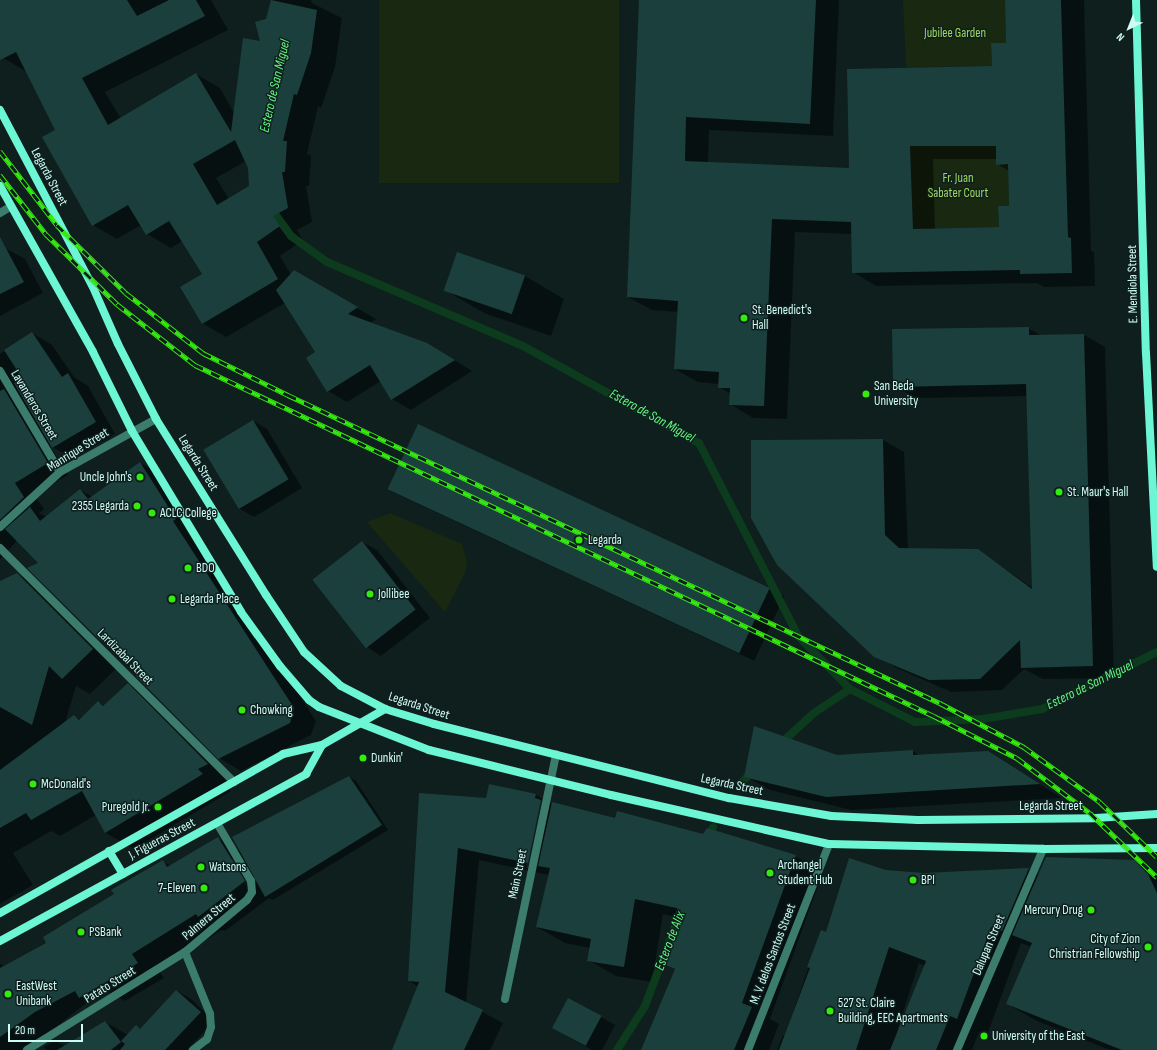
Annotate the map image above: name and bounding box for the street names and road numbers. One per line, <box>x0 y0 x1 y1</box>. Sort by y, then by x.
street label: Legarda Street <box>27 145 71 209</box>
street label: E. Mendiola Street <box>1125 245 1141 323</box>
street label: Lavanderos Street <box>7 367 61 443</box>
street label: Manrique Street <box>44 425 112 475</box>
street label: Legarda Street <box>175 432 221 494</box>
street label: Lardizabal Street <box>94 626 156 688</box>
street label: Legarda Street <box>386 689 452 723</box>
street label: Legarda Street <box>699 771 765 799</box>
street label: Legarda Street <box>1019 798 1083 814</box>
street label: J. Figueras Street <box>126 815 198 863</box>
street label: Main Street <box>505 848 531 900</box>
street label: Palmera Street <box>179 890 239 944</box>
street label: M. V. delos Santos Street <box>747 902 799 1006</box>
street label: Dalupan Street <box>969 912 1009 978</box>
street label: Patato Street <box>81 963 139 1007</box>

